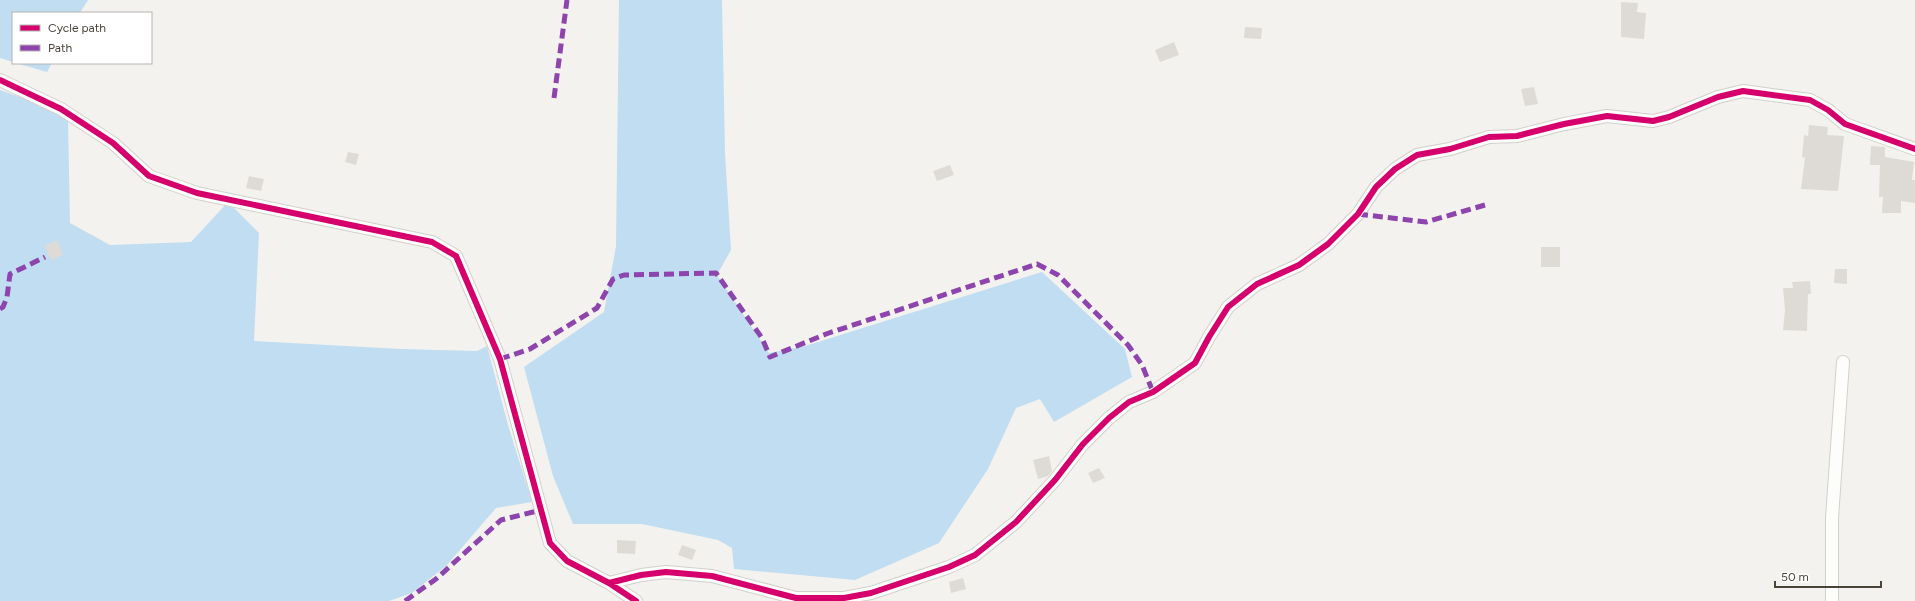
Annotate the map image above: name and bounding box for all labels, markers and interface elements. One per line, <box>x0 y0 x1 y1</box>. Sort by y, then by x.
legend <box>12 12 152 64</box>
text: Cycle path <box>48 21 106 35</box>
text: Path <box>48 41 72 55</box>
scale bar <box>1775 563 1881 589</box>
text: 50 m <box>1781 570 1809 584</box>

